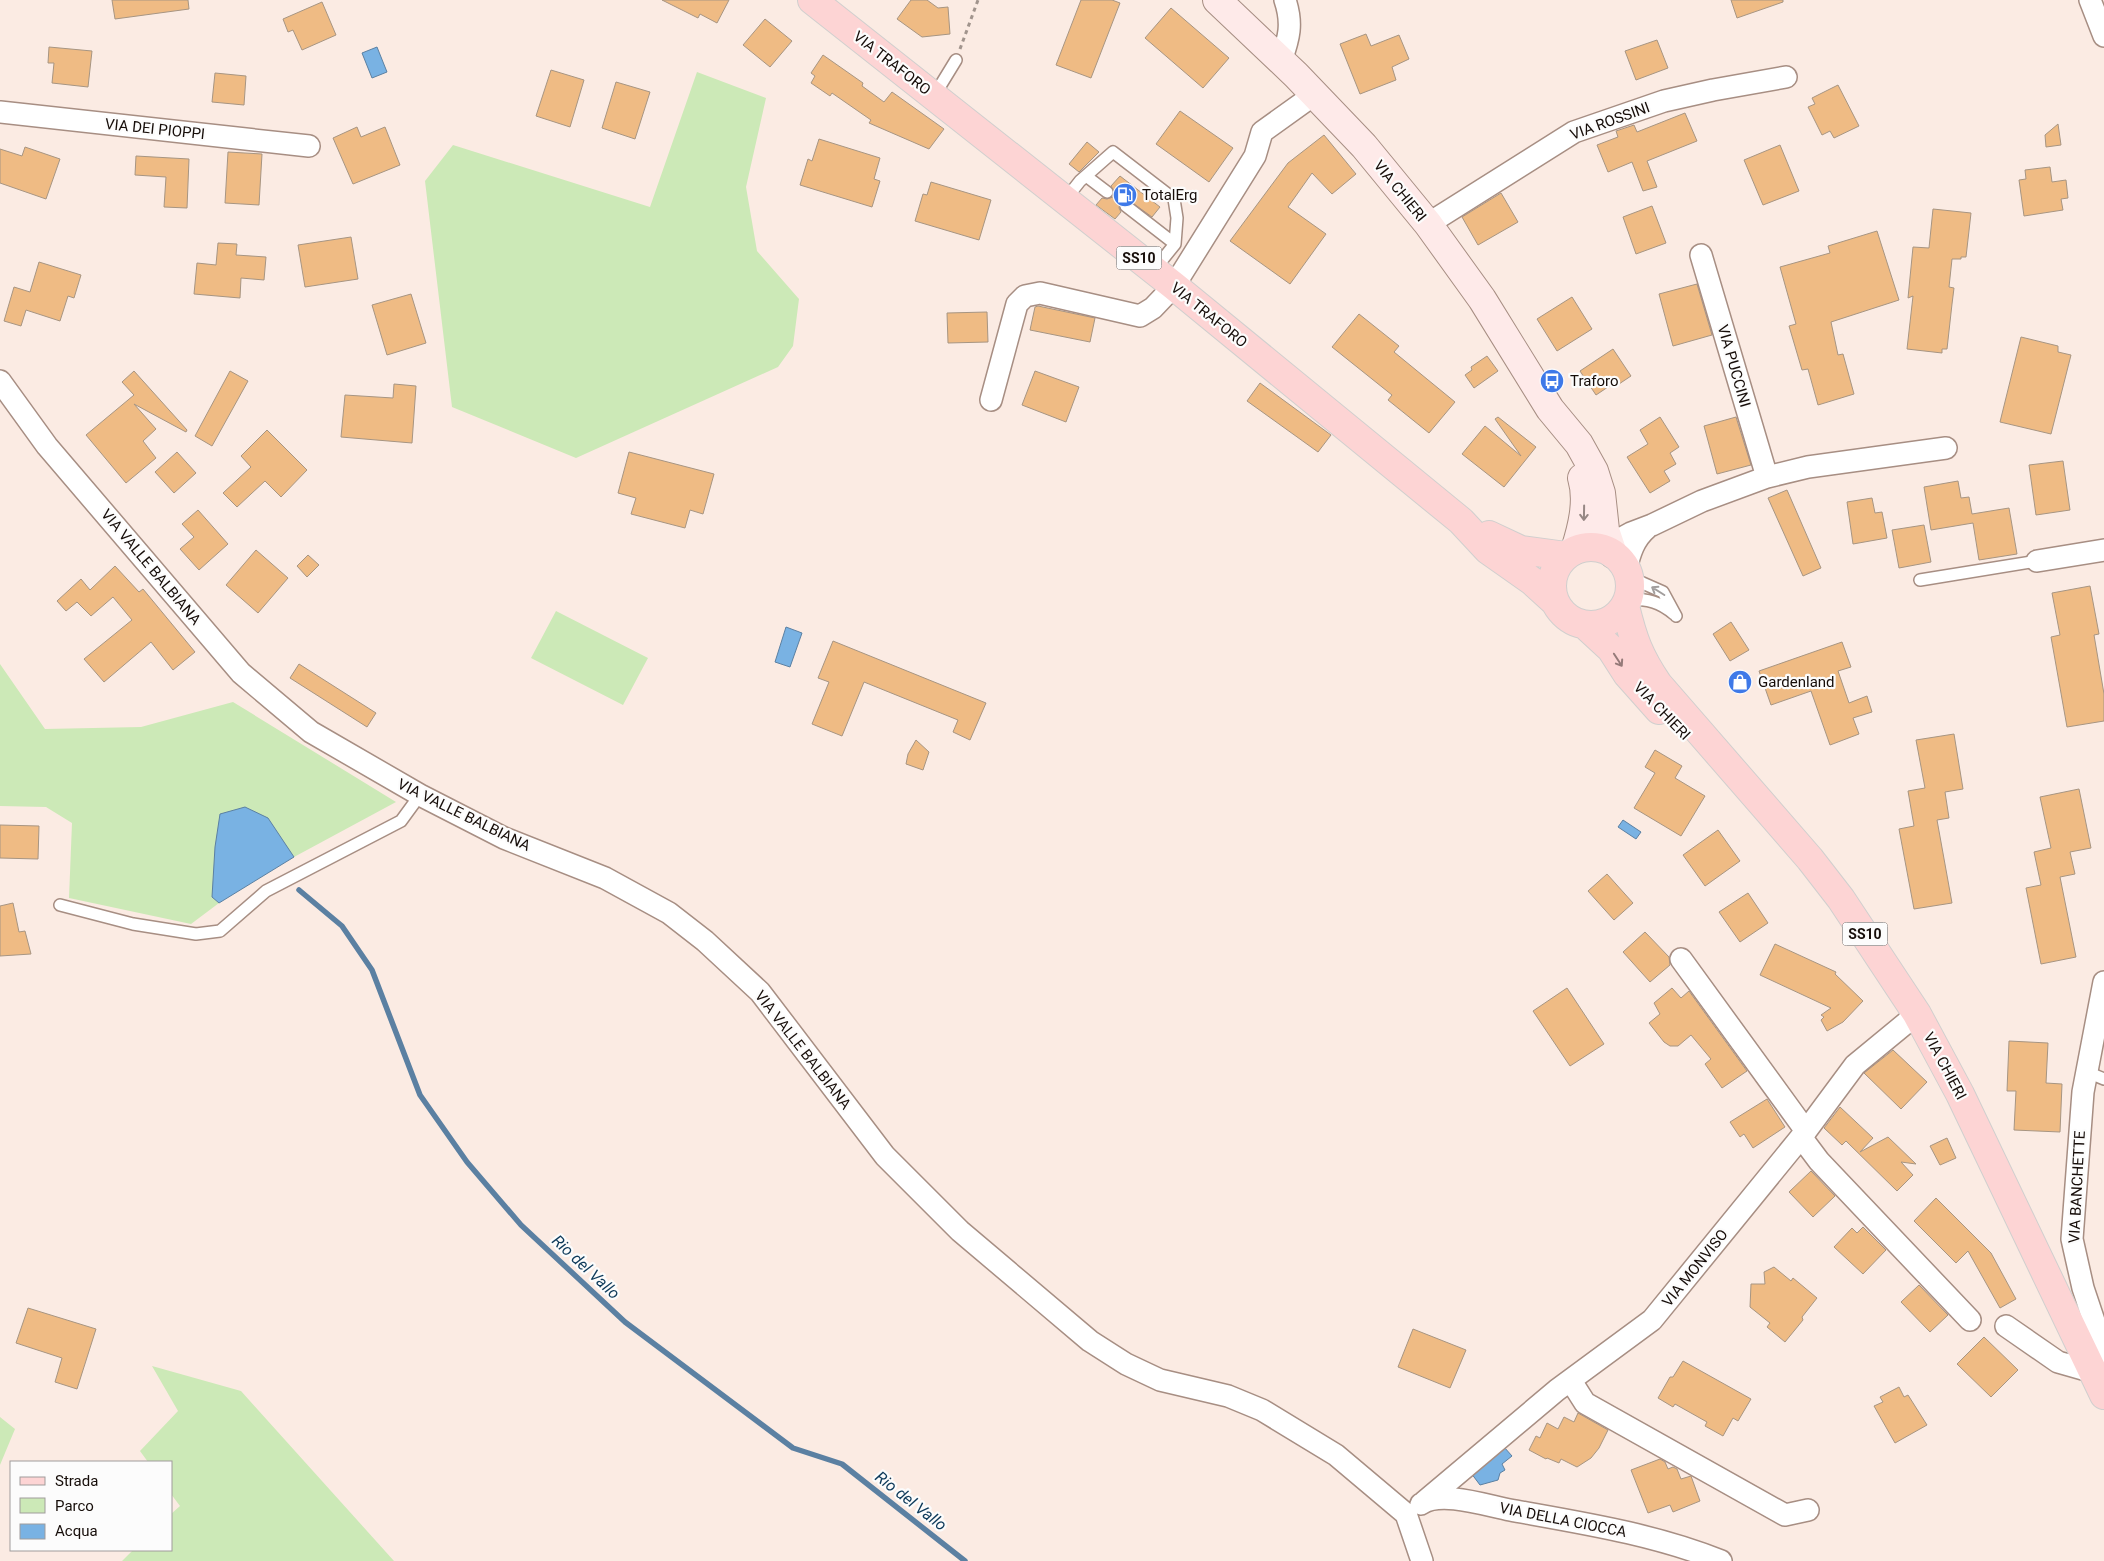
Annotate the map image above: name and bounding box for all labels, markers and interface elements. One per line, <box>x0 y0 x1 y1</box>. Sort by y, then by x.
street label: VIA TRAFORO <box>850 27 934 99</box>
street label: VIA ROSSINI <box>1568 98 1652 144</box>
street label: VIA DEI PIOPPI <box>104 115 206 143</box>
street label: VIA CHIERI <box>1370 157 1430 225</box>
fuel station icon: TotalErg <box>1112 182 1138 208</box>
place label: TotalErg <box>1142 186 1197 204</box>
road number: SS10 <box>1116 247 1162 270</box>
street label: VIA TRAFORO <box>1167 279 1251 351</box>
street label: VIA PUCCINI <box>1714 323 1754 409</box>
bus stop icon: Traforo <box>1539 368 1565 394</box>
place label: Traforo <box>1570 372 1619 390</box>
one-way arrow <box>1579 504 1588 520</box>
street label: VIA VALLE BALBIANA <box>97 505 205 629</box>
one-way arrow <box>1652 585 1666 595</box>
one-way arrow <box>1613 653 1624 667</box>
shop icon: Gardenland <box>1727 669 1753 695</box>
place label: Gardenland <box>1758 673 1835 691</box>
street label: VIA CHIERI <box>1630 678 1694 744</box>
street label: VIA VALLE BALBIANA <box>395 775 534 855</box>
road number: SS10 <box>1842 922 1888 946</box>
street label: VIA VALLE BALBIANA <box>751 987 855 1113</box>
street label: VIA CHIERI <box>1920 1029 1970 1103</box>
street label: VIA BANCHETTE <box>2065 1130 2089 1244</box>
street label: VIA MONVISO <box>1658 1226 1732 1310</box>
water label: Rio del Vallo <box>548 1231 624 1303</box>
legend <box>10 1461 172 1551</box>
water label: Rio del Vallo <box>872 1467 951 1535</box>
text: Strada <box>55 1472 98 1490</box>
text: Parco <box>55 1497 94 1515</box>
street label: VIA DELLA CIOCCA <box>1498 1499 1628 1541</box>
text: Acqua <box>55 1522 98 1540</box>

